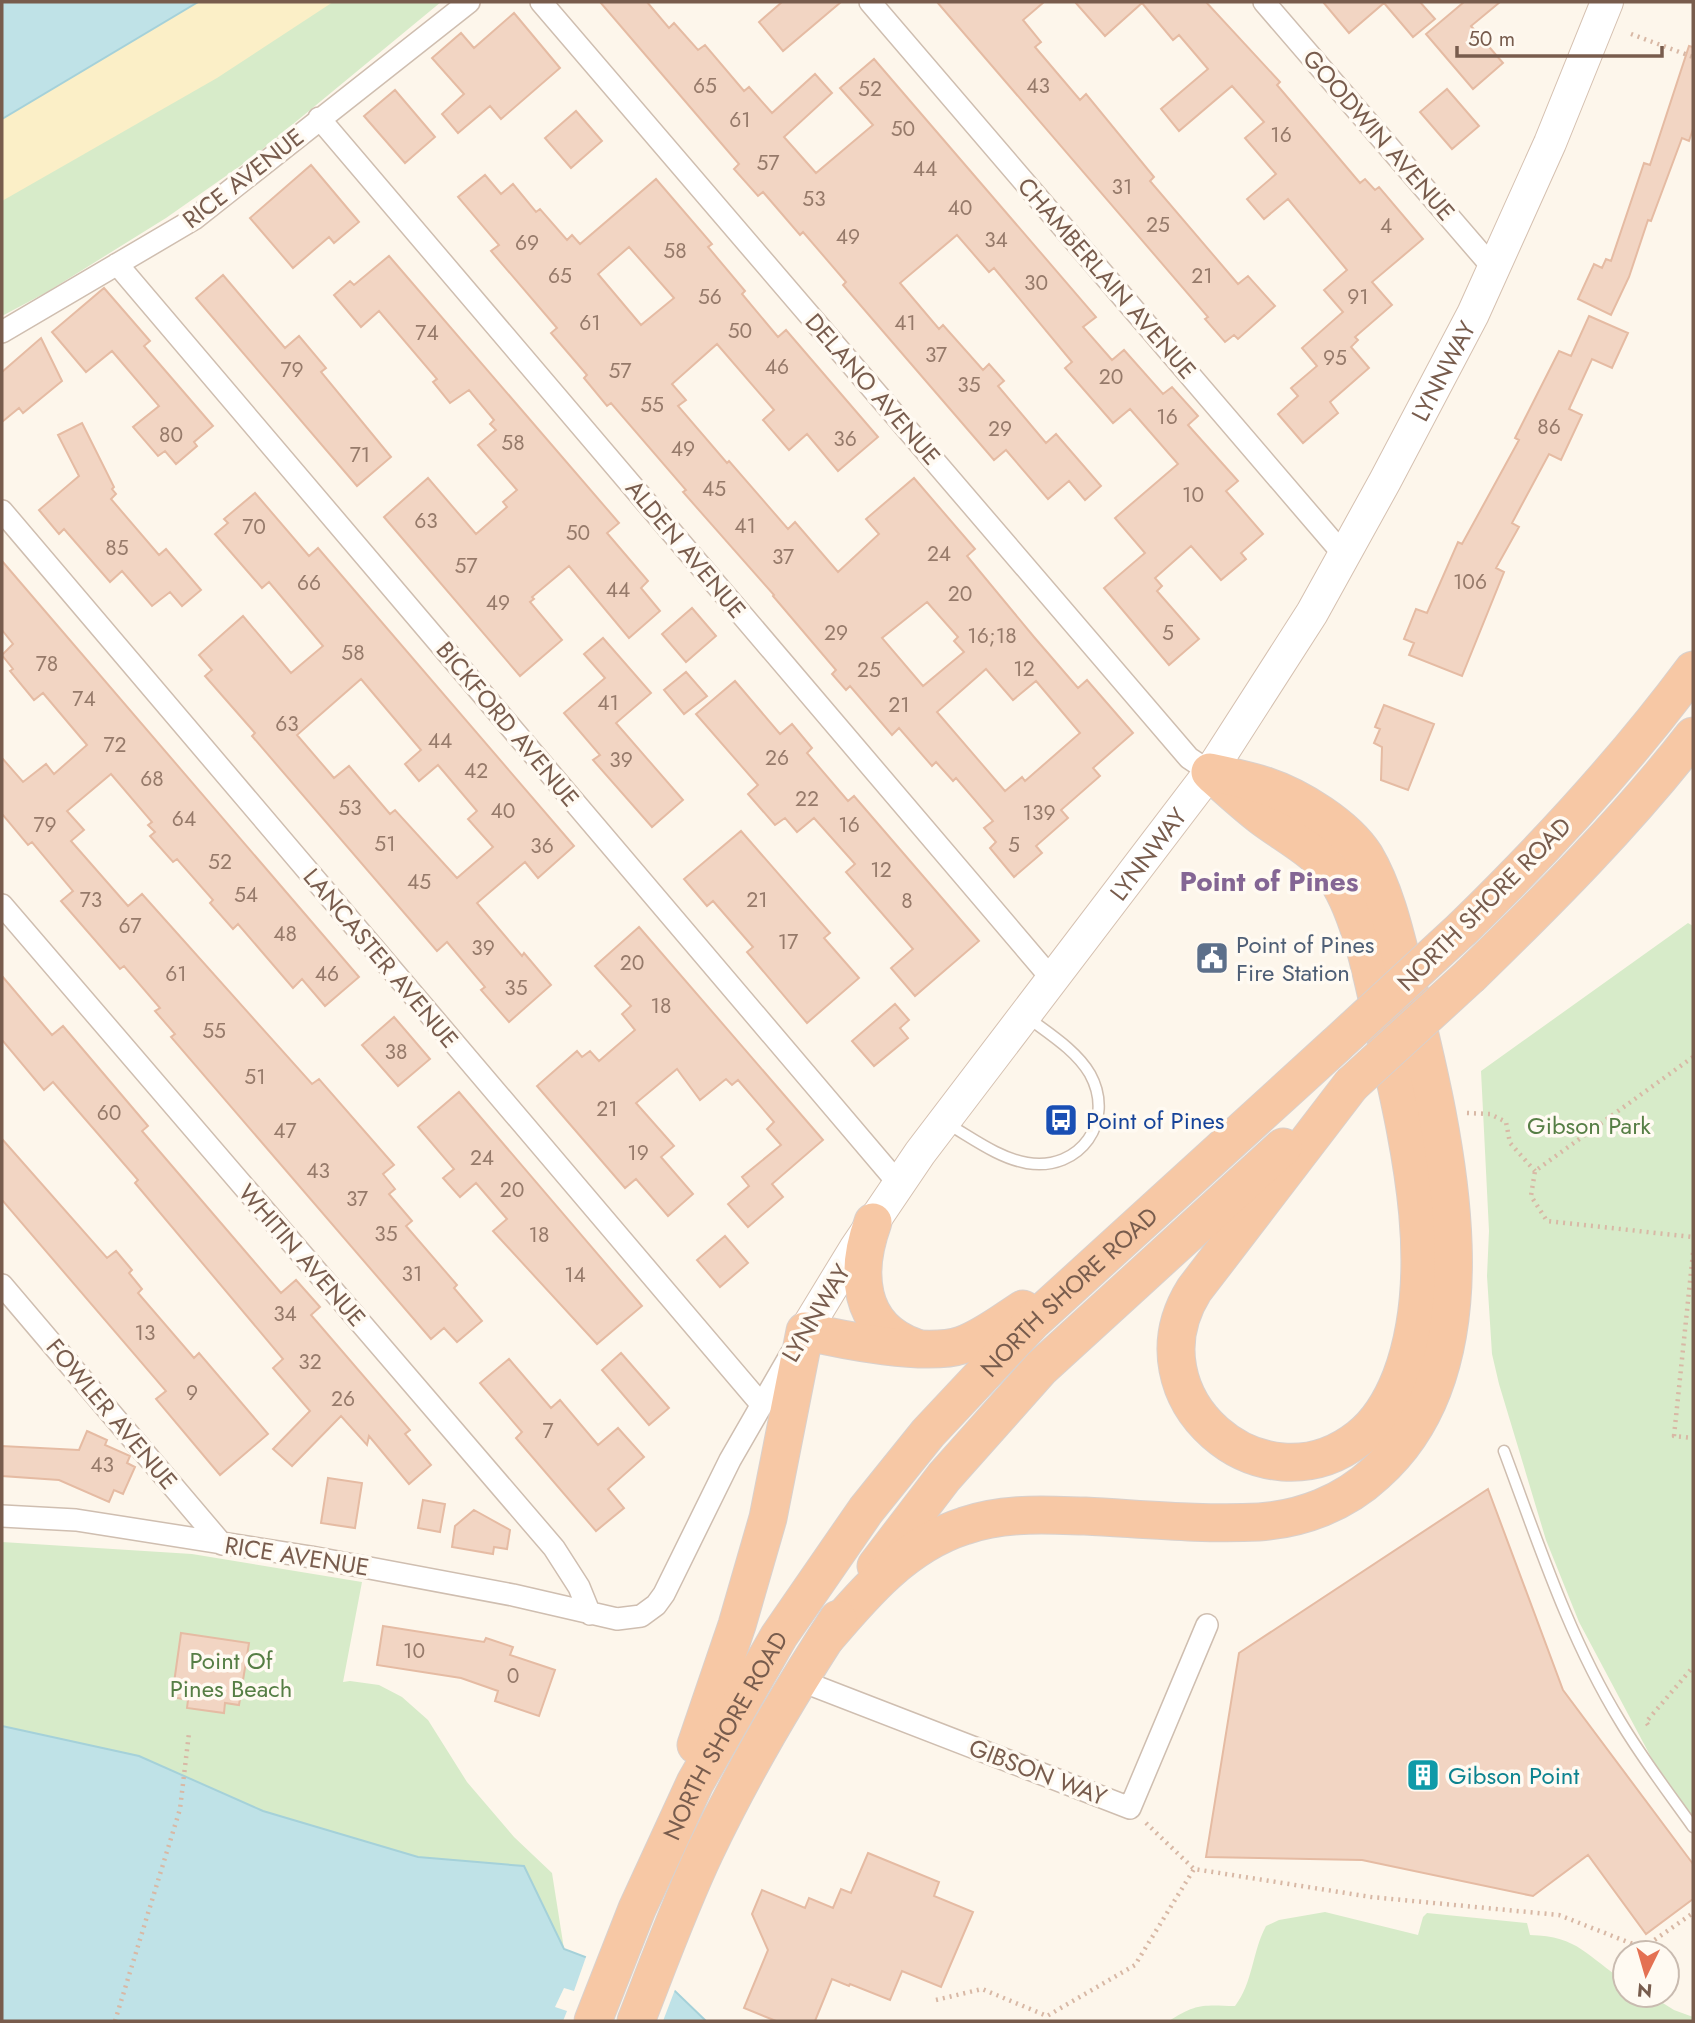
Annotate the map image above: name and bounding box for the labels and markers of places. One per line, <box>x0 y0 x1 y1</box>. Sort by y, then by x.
place label: Point of Pines Fire Station <box>1236 927 1375 990</box>
public building icon: Point of Pines Fire Station <box>1193 939 1231 977</box>
bus stop icon: Point of Pines <box>1042 1101 1080 1139</box>
place label: Point of Pines <box>1086 1103 1225 1138</box>
building icon: Gibson Point <box>1404 1756 1442 1794</box>
place label: Gibson Point <box>1448 1758 1579 1793</box>

